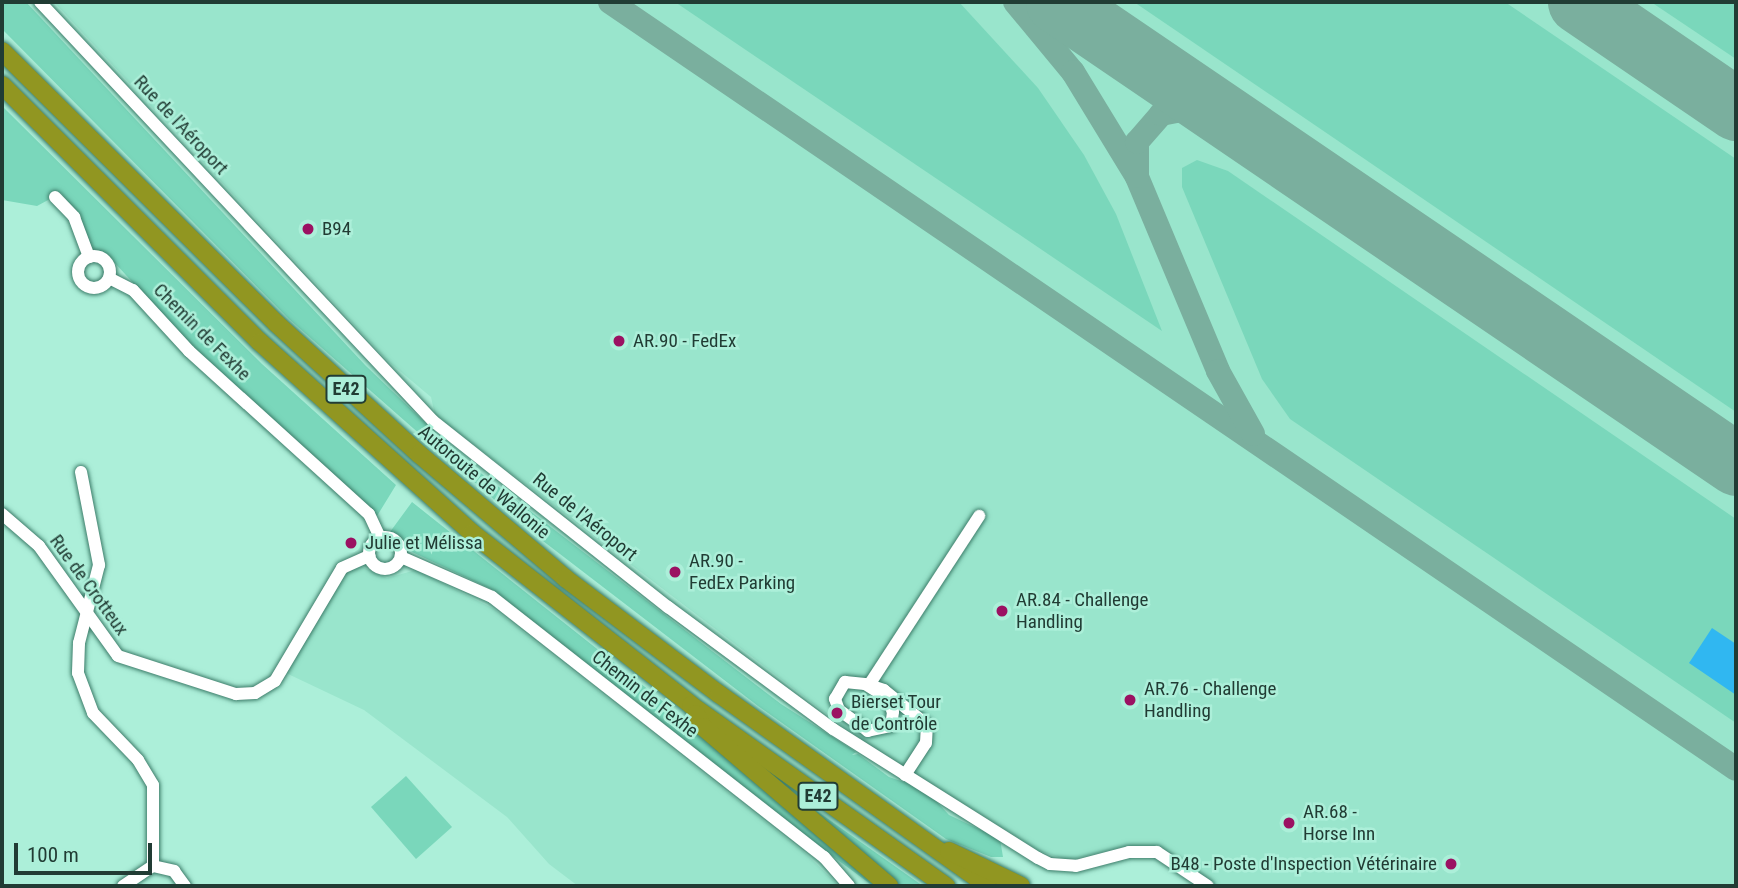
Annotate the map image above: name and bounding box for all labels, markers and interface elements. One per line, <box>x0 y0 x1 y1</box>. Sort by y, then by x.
street label: Rue de l'Aéroport <box>129 71 233 179</box>
place label: B94 <box>322 218 351 240</box>
marker: B94 <box>300 221 316 237</box>
street label: Chemin de Fexhe <box>149 279 255 385</box>
place label: AR.90 - FedEx <box>633 330 736 352</box>
marker: AR.90 - FedEx <box>611 333 627 349</box>
road number: E42 <box>325 374 367 404</box>
street label: Autoroute de Wallonie <box>414 420 554 544</box>
street label: Rue de l'Aéroport <box>528 468 642 566</box>
street label: Rue de Crotteux <box>45 530 133 640</box>
place label: Julie et Mélissa <box>365 532 483 554</box>
marker: Julie et Mélissa <box>343 535 359 551</box>
place label: AR.90 - FedEx Parking <box>689 550 795 594</box>
marker: AR.90 - FedEx Parking <box>667 564 683 580</box>
place label: AR.84 - Challenge Handling <box>1016 589 1148 633</box>
marker: AR.84 - Challenge Handling <box>994 603 1010 619</box>
street label: Chemin de Fexhe <box>588 646 702 742</box>
place label: AR.76 - Challenge Handling <box>1144 678 1276 722</box>
place label: Bierset Tour de Contrôle <box>851 691 941 735</box>
marker: AR.76 - Challenge Handling <box>1122 692 1138 708</box>
marker: Bierset Tour de Contrôle <box>829 705 845 721</box>
road number: E42 <box>797 782 839 810</box>
place label: AR.68 - Horse Inn <box>1303 801 1375 845</box>
marker: AR.68 - Horse Inn <box>1281 815 1297 831</box>
scale bar <box>18 828 156 872</box>
text: 100 m <box>27 843 79 867</box>
place label: B48 - Poste d'Inspection Vétérinaire <box>1170 853 1437 875</box>
marker: B48 - Poste d'Inspection Vétérinaire <box>1443 856 1459 872</box>

